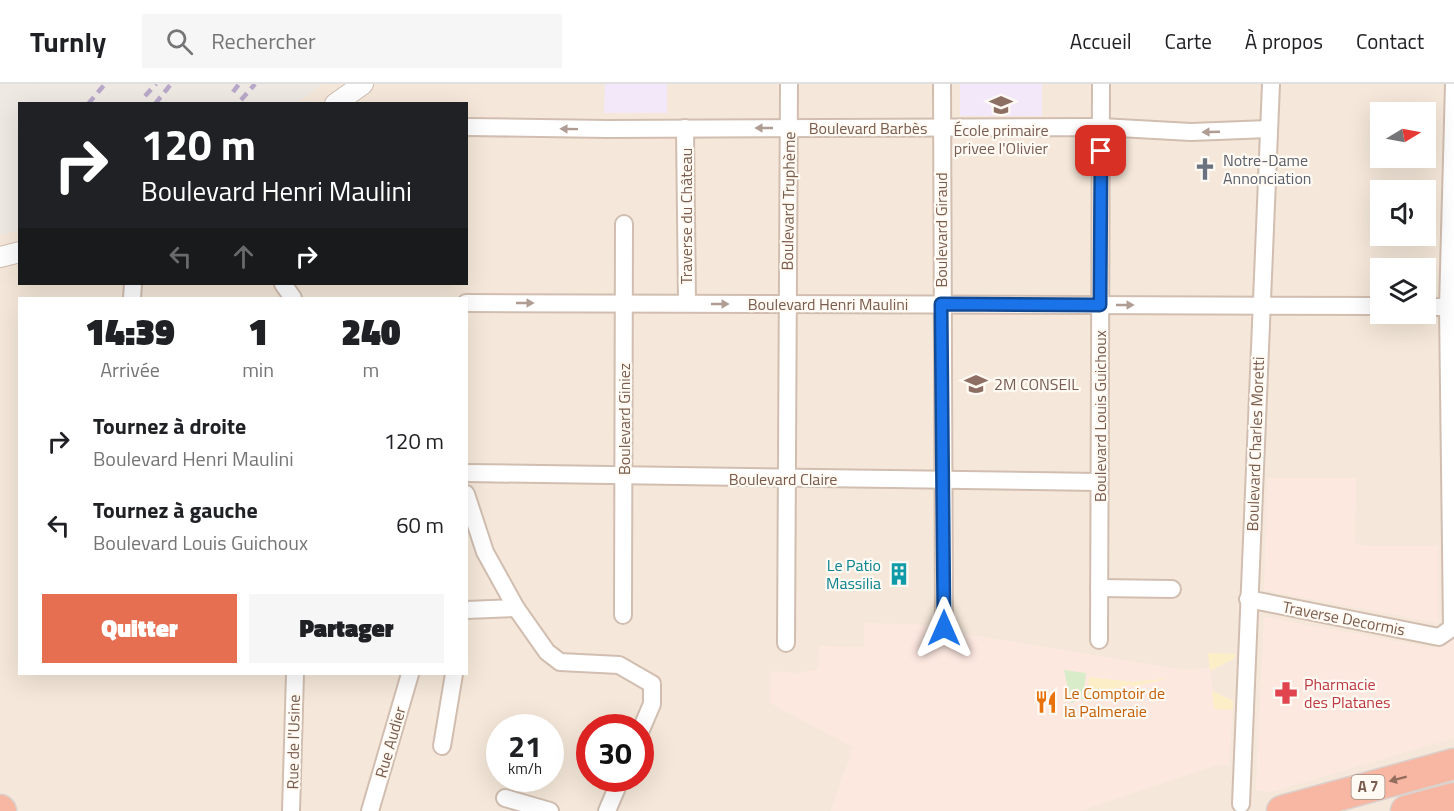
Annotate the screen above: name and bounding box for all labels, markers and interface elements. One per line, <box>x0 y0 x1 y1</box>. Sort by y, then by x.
search box <box>142 14 562 68</box>
text: Turnly <box>30 20 106 63</box>
text: Rechercher <box>211 24 316 58</box>
icon: search <box>163 25 196 58</box>
text: Accueil <box>1070 25 1132 57</box>
text: Carte <box>1165 25 1212 57</box>
text: À propos <box>1245 25 1323 57</box>
text: Contact <box>1356 25 1424 57</box>
school or university icon: École primaire privee l'Olivier <box>988 92 1014 118</box>
north arrow <box>1370 102 1436 168</box>
map controls <box>1370 102 1436 324</box>
text: 120 m <box>141 112 256 176</box>
street label: Boulevard Barbès <box>809 116 927 140</box>
place label: École primaire privee l'Olivier <box>953 118 1049 160</box>
one-way arrow <box>754 123 773 133</box>
one-way arrow <box>559 124 578 133</box>
pin <box>1075 125 1126 176</box>
icon: right <box>42 126 120 204</box>
one-way arrow <box>1201 127 1220 136</box>
street label: Boulevard Truphème <box>775 131 801 271</box>
icon: arrive <box>1084 134 1117 167</box>
street label: Traverse du Château <box>674 148 698 284</box>
place label: Notre-Dame Annonciation <box>1223 148 1311 190</box>
church icon: Notre-Dame Annonciation <box>1192 156 1218 182</box>
text: Boulevard Henri Maulini <box>141 170 412 211</box>
street label: Boulevard Giraud <box>929 172 953 288</box>
button: sound <box>1370 180 1436 246</box>
icon: left <box>164 240 197 273</box>
icon: ahead <box>227 240 260 273</box>
icon: right <box>290 240 323 273</box>
button: layers <box>1370 258 1436 324</box>
street label: Boulevard Henri Maulini <box>748 292 908 316</box>
one-way arrow <box>515 298 534 308</box>
one-way arrow <box>710 299 729 309</box>
one-way arrow <box>1115 300 1134 310</box>
text: 14:39 <box>85 304 175 359</box>
text: 1 <box>248 304 268 359</box>
text: 240 <box>341 304 401 359</box>
street label: Boulevard Louis Guichoux <box>1088 330 1112 502</box>
text: Arrivée <box>100 354 160 385</box>
text: min <box>242 354 274 385</box>
text: m <box>363 354 379 385</box>
street label: Boulevard Charles Moretti <box>1240 356 1270 532</box>
street label: Boulevard Giniez <box>612 363 636 475</box>
school or university icon: 2M CONSEIL <box>963 371 989 397</box>
place label: 2M CONSEIL <box>994 372 1079 396</box>
text: Tournez à droite <box>93 409 246 443</box>
text: 120 m <box>384 424 444 458</box>
icon: right <box>42 425 75 458</box>
text: Boulevard Henri Maulini <box>93 443 294 474</box>
street label: Boulevard Claire <box>729 467 837 491</box>
text: Tournez à gauche <box>93 493 258 527</box>
text: 60 m <box>396 508 444 542</box>
icon: left <box>42 509 75 542</box>
text: Boulevard Louis Guichoux <box>93 527 308 558</box>
place label: Le Patio Massilia <box>826 553 881 595</box>
building icon: Le Patio Massilia <box>886 561 912 587</box>
button: Quitter <box>42 594 237 663</box>
button: Partager <box>249 594 444 663</box>
street label: Traverse Decormis <box>1281 594 1407 642</box>
position arrow <box>912 596 976 660</box>
place label: Pharmacie des Platanes <box>1304 672 1390 714</box>
pharmacy icon: Pharmacie des Platanes <box>1273 680 1299 706</box>
place label: Le Comptoir de la Palmeraie <box>1064 681 1165 723</box>
restaurant icon: Le Comptoir de la Palmeraie <box>1033 689 1059 715</box>
street label: Rue de l'Usine <box>280 694 306 790</box>
street label: Rue Audier <box>368 703 412 781</box>
speed limit sign: 30 <box>576 714 654 792</box>
text: 21 <box>508 723 542 769</box>
text: km/h <box>508 757 542 780</box>
road number: A 7 <box>1352 775 1384 799</box>
one-way arrow <box>1388 775 1406 784</box>

